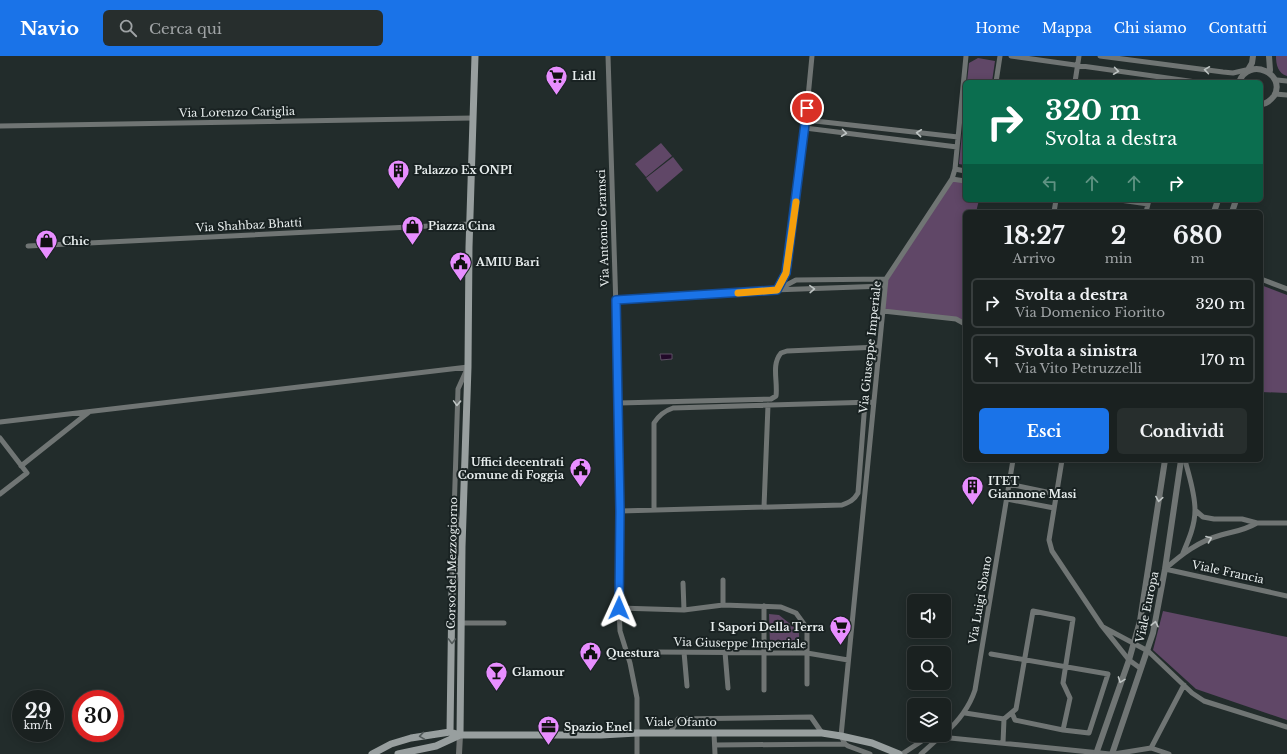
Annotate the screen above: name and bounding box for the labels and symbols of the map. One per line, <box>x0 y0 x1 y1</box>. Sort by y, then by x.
supermarket icon: Lidl <box>543 63 569 96</box>
one-way arrow <box>1113 66 1119 75</box>
one-way arrow <box>1204 66 1210 75</box>
place label: Lidl <box>572 69 596 83</box>
pin <box>790 91 824 125</box>
street label: Via Lorenzo Cariglia <box>178 104 296 120</box>
one-way arrow <box>841 128 847 137</box>
one-way arrow <box>916 128 922 137</box>
building icon: Palazzo Ex ONPI <box>385 157 411 190</box>
place label: Palazzo Ex ONPI <box>414 163 513 177</box>
street label: Via Antonio Gramsci <box>594 169 612 288</box>
shop icon: Piazza Cina <box>400 213 426 246</box>
street label: Via Shahbaz Bhatti <box>194 215 303 235</box>
place label: Piazza Cina <box>428 219 496 233</box>
shop icon: Chic <box>33 228 59 261</box>
place label: Chic <box>62 234 89 248</box>
public building icon: AMIU Bari <box>447 249 473 282</box>
place label: AMIU Bari <box>475 255 539 269</box>
street label: Via Giuseppe Imperiale <box>856 280 884 415</box>
one-way arrow <box>809 285 815 293</box>
one-way arrow <box>453 400 461 406</box>
place label: Uffici decentrati Comune di Foggia <box>458 455 565 482</box>
public building icon: Uffici decentrati Comune di Foggia <box>567 455 593 488</box>
building icon: ITET Giannone Masi <box>960 474 986 507</box>
place label: ITET Giannone Masi <box>988 474 1077 501</box>
one-way arrow <box>1155 495 1164 502</box>
street label: Corso del Mezzogiorno <box>444 497 460 629</box>
one-way arrow <box>1205 536 1212 544</box>
street label: Via Luigi Sbano <box>965 555 995 646</box>
street label: Viale Francia <box>1190 557 1266 587</box>
street label: Viale Europa <box>1132 569 1162 645</box>
position arrow <box>598 587 640 629</box>
supermarket icon: I Sapori Della Terra <box>827 614 853 647</box>
place label: I Sapori Della Terra <box>710 620 825 634</box>
one-way arrow <box>1151 621 1159 627</box>
street label: Via Giuseppe Imperiale <box>672 635 807 651</box>
one-way arrow <box>448 638 456 644</box>
public building icon: Questura <box>577 640 603 673</box>
place label: Questura <box>606 646 660 660</box>
bar icon: Glamour <box>484 659 510 692</box>
place label: Glamour <box>512 665 565 679</box>
one-way arrow <box>1118 677 1126 684</box>
speed limit sign: 30 <box>72 690 124 742</box>
office icon: Spazio Enel <box>535 714 561 747</box>
street label: Viale Ofanto <box>644 715 717 729</box>
place label: Spazio Enel <box>564 720 632 734</box>
one-way arrow <box>419 731 425 740</box>

